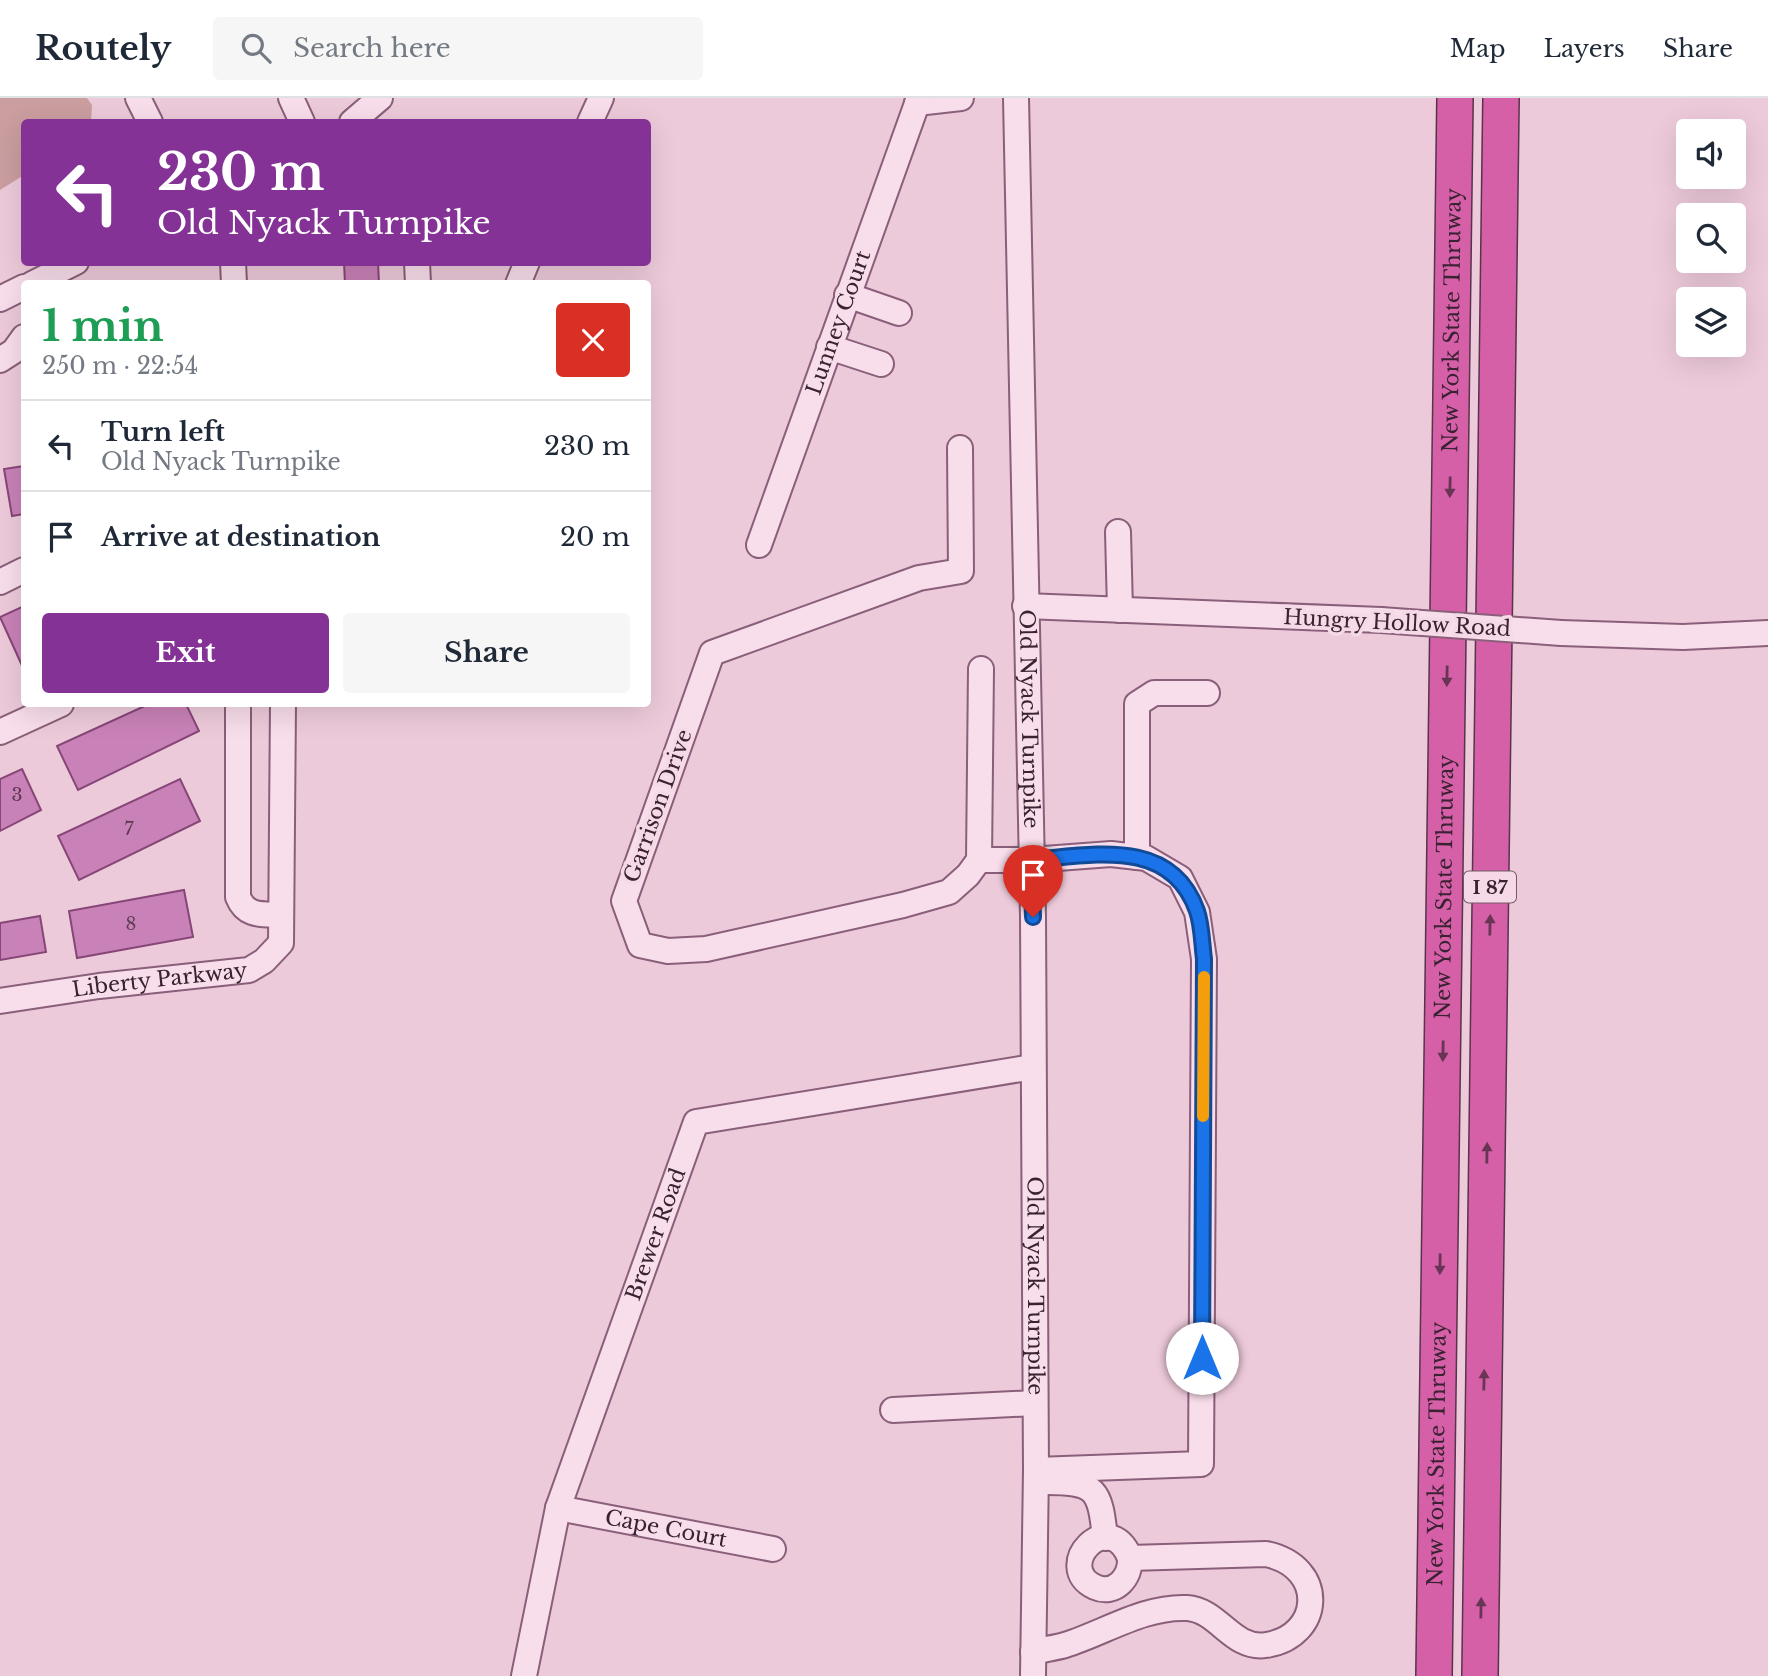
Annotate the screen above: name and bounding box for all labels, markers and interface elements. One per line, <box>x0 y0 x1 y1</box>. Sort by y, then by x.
search box <box>213 17 703 80</box>
text: Routely <box>35 28 171 69</box>
icon: search <box>237 29 275 67</box>
text: Search here <box>293 32 451 64</box>
text: Map <box>1450 34 1506 63</box>
text: Layers <box>1544 34 1625 63</box>
text: Share <box>1663 34 1733 63</box>
map controls <box>1676 119 1746 357</box>
button: sound <box>1676 119 1746 189</box>
text: 230 m <box>157 142 324 203</box>
icon: left <box>42 147 133 238</box>
street label: New York State Thruway <box>1437 187 1467 453</box>
text: Old Nyack Turnpike <box>157 203 491 243</box>
button: search <box>1676 203 1746 273</box>
street label: Lunney Court <box>801 247 876 399</box>
button: layers <box>1676 287 1746 357</box>
text: 1 min <box>42 300 164 352</box>
button: close <box>556 303 630 377</box>
text: 250 m · 22:54 <box>42 352 198 380</box>
text: Turn left <box>101 416 225 448</box>
icon: left <box>42 427 80 465</box>
text: 230 m <box>544 430 630 462</box>
text: Old Nyack Turnpike <box>101 448 341 476</box>
one-way arrow <box>1444 477 1456 499</box>
icon: arrive <box>42 518 80 556</box>
text: Arrive at destination <box>101 521 381 553</box>
text: 20 m <box>560 521 630 553</box>
street label: Hungry Hollow Road <box>1283 604 1511 642</box>
street label: Old Nyack Turnpike <box>1014 609 1044 829</box>
button: Exit <box>42 613 329 693</box>
button: Share <box>343 613 630 693</box>
one-way arrow <box>1442 665 1453 687</box>
street label: Garrison Drive <box>618 726 698 886</box>
street label: New York State Thruway <box>1430 754 1459 1020</box>
house number: 3 <box>11 784 23 806</box>
house number: 7 <box>124 818 134 840</box>
pin <box>1003 845 1063 917</box>
icon: arrive <box>1014 856 1052 894</box>
road number: I 87 <box>1464 872 1516 902</box>
house number: 8 <box>126 913 136 935</box>
one-way arrow <box>1484 914 1496 936</box>
street label: Liberty Parkway <box>70 957 249 1003</box>
one-way arrow <box>1437 1040 1449 1062</box>
one-way arrow <box>1481 1142 1493 1164</box>
street label: Brewer Road <box>620 1165 691 1304</box>
street label: Old Nyack Turnpike <box>1021 1176 1049 1395</box>
one-way arrow <box>1434 1253 1446 1275</box>
position arrow <box>1165 1321 1239 1395</box>
street label: New York State Thruway <box>1422 1321 1452 1586</box>
one-way arrow <box>1478 1369 1490 1391</box>
street label: Cape Court <box>603 1504 729 1553</box>
one-way arrow <box>1475 1597 1487 1619</box>

